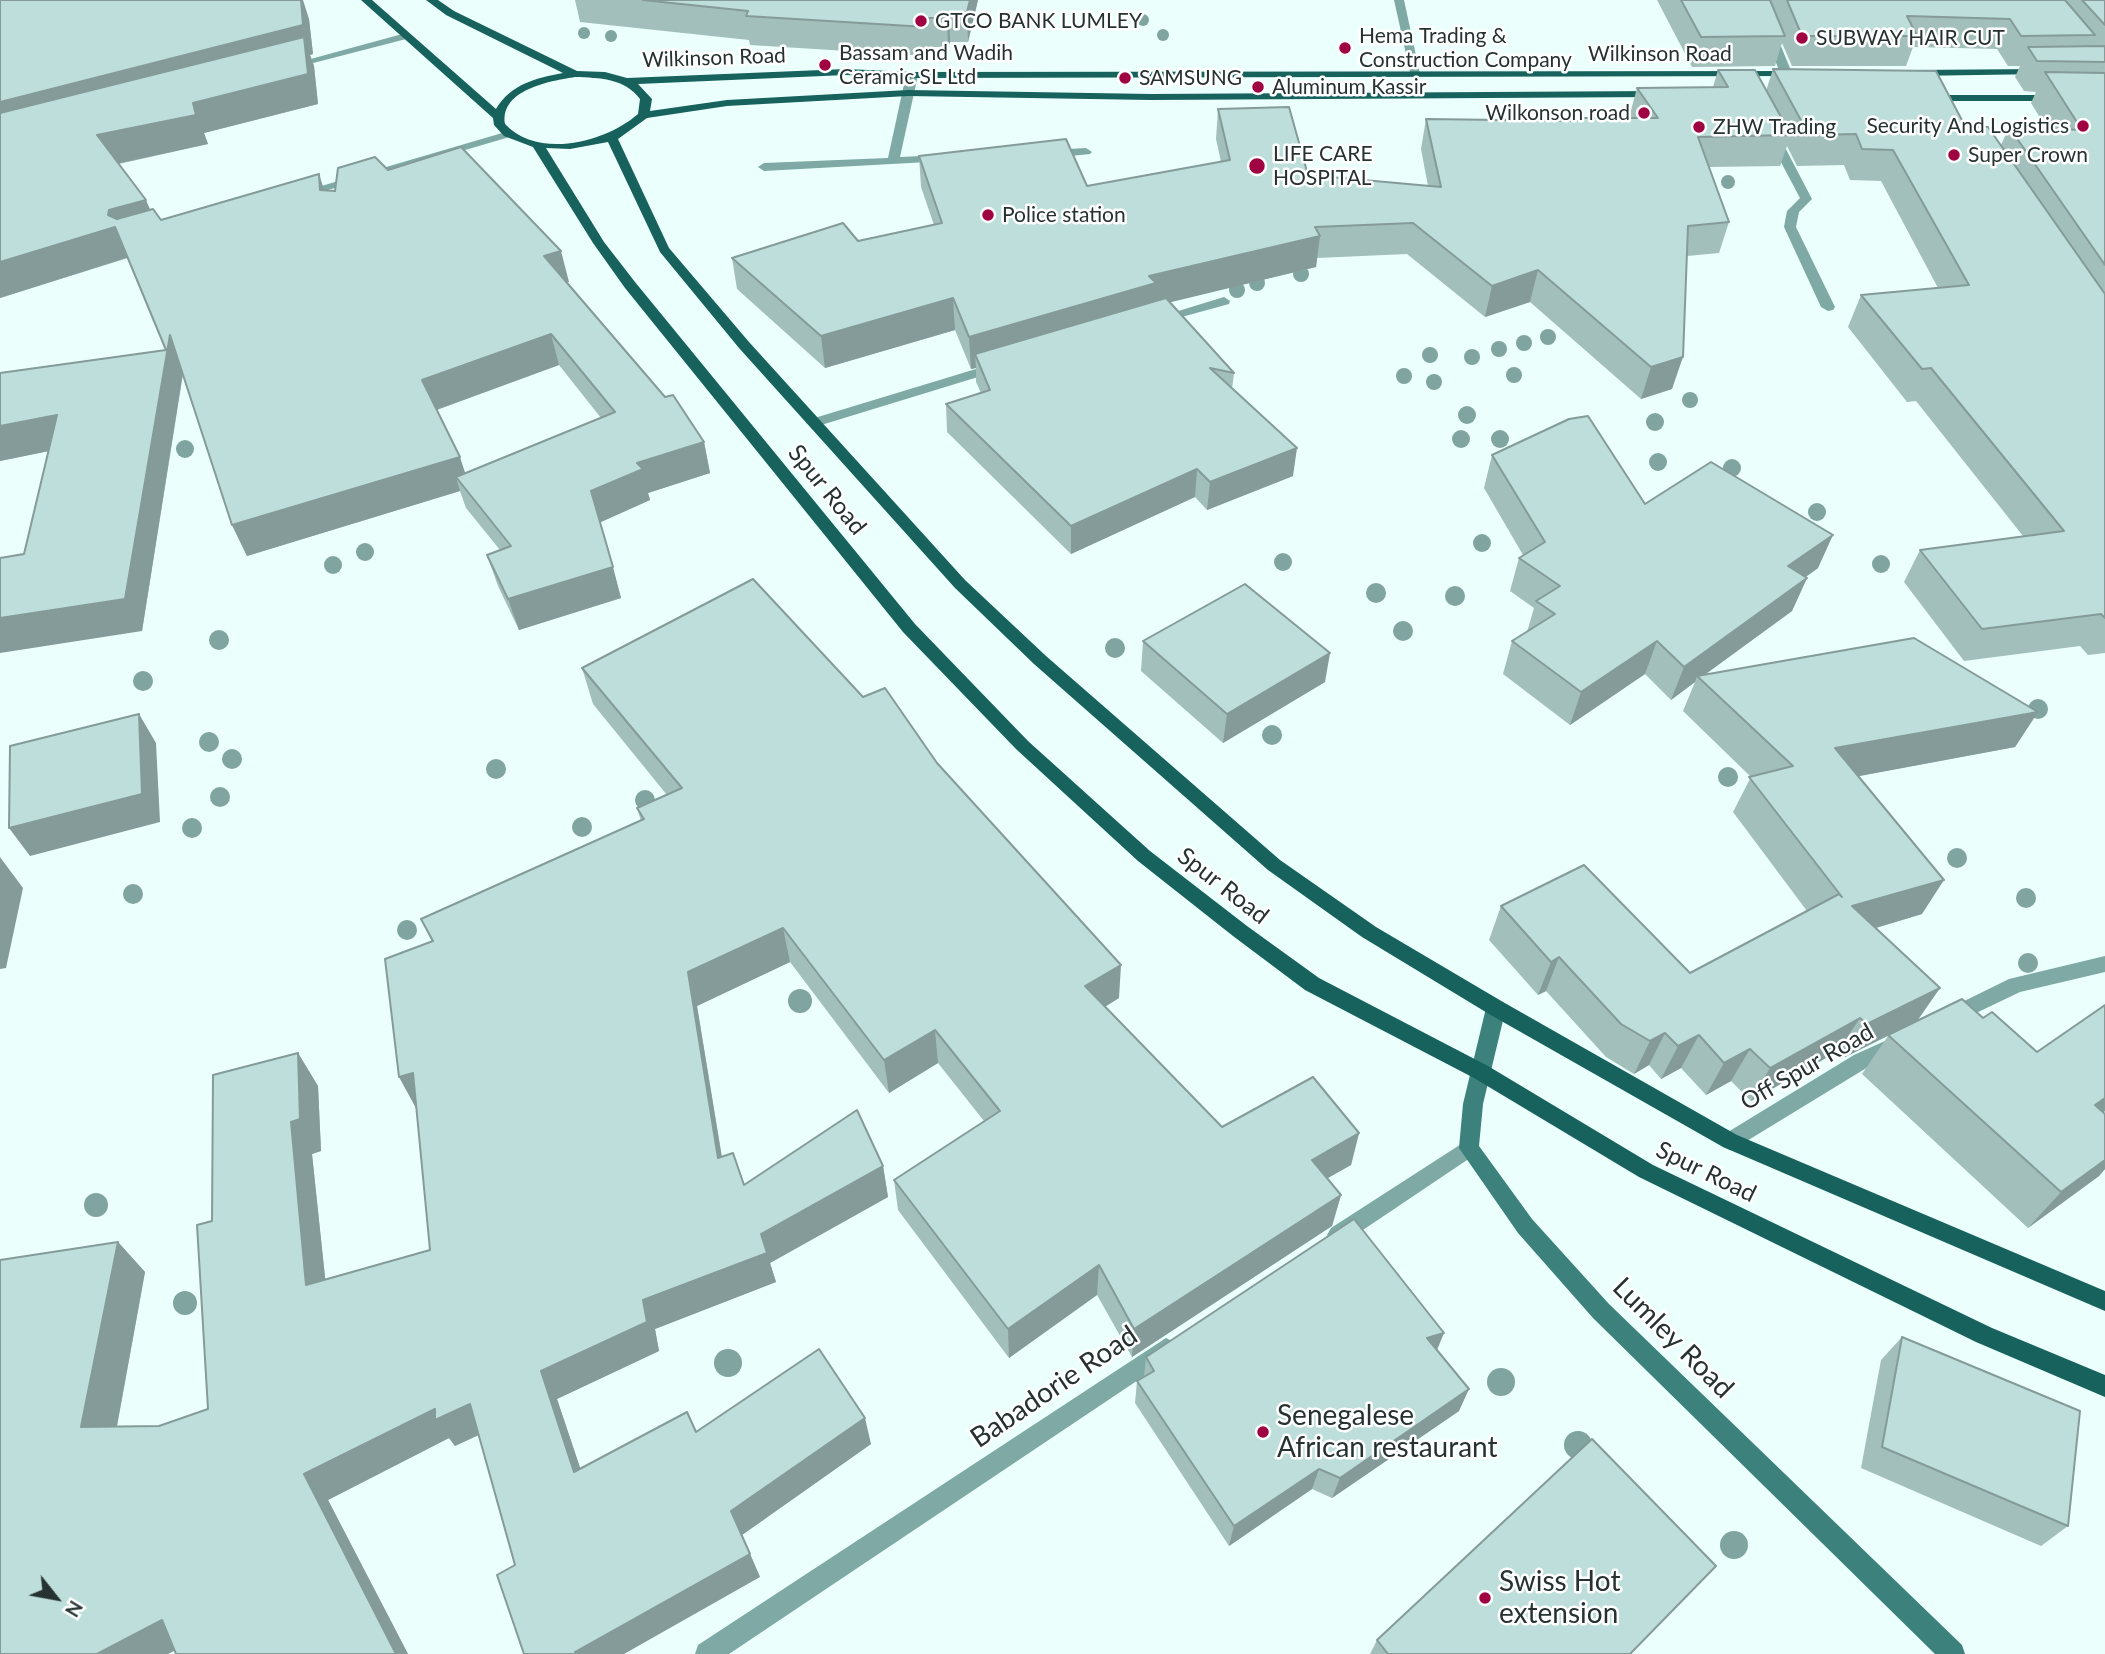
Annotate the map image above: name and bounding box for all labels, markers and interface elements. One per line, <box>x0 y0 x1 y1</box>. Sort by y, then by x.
place label: GTCO BANK LUMLEY <box>935 8 1142 34</box>
marker: GTCO BANK LUMLEY <box>913 13 929 29</box>
place label: Hema Trading & Construction Company <box>1359 23 1572 73</box>
place label: SUBWAY HAIR CUT <box>1816 25 2005 51</box>
marker: SUBWAY HAIR CUT <box>1794 30 1810 46</box>
place label: Bassam and Wadih Ceramic SL Ltd <box>839 40 1013 90</box>
marker: Hema Trading & Construction Company <box>1337 40 1353 56</box>
street label: Wilkinson Road <box>1588 41 1732 67</box>
street label: Wilkinson Road <box>642 43 786 73</box>
marker: Bassam and Wadih Ceramic SL Ltd <box>817 57 833 73</box>
place label: SAMSUNG <box>1139 65 1242 91</box>
marker: SAMSUNG <box>1117 70 1133 86</box>
place label: Aluminum Kassir <box>1272 74 1426 100</box>
marker: Aluminum Kassir <box>1250 79 1266 95</box>
place label: Wilkonson road <box>1485 100 1630 126</box>
marker: Wilkonson road <box>1636 105 1652 121</box>
place label: Security And Logistics <box>1866 113 2069 139</box>
place label: ZHW Trading <box>1713 114 1836 140</box>
marker: Security And Logistics <box>2075 118 2091 134</box>
marker: ZHW Trading <box>1691 119 1707 135</box>
place label: LIFE CARE HOSPITAL <box>1273 141 1373 191</box>
place label: Super Crown <box>1968 142 2088 168</box>
marker: Super Crown <box>1946 147 1962 163</box>
marker: LIFE CARE HOSPITAL <box>1247 156 1267 176</box>
place label: Police station <box>1002 202 1126 228</box>
marker: Police station <box>980 207 996 223</box>
street label: Spur Road <box>782 439 872 541</box>
street label: Spur Road <box>1172 841 1274 931</box>
street label: Off Spur Road <box>1735 1017 1879 1117</box>
street label: Spur Road <box>1651 1135 1761 1209</box>
street label: Lumley Road <box>1606 1271 1740 1405</box>
street label: Babadorie Road <box>964 1319 1144 1455</box>
place label: Senegalese African restaurant <box>1277 1399 1498 1465</box>
marker: Senegalese African restaurant <box>1255 1424 1271 1440</box>
north arrow <box>21 1563 91 1633</box>
place label: Swiss Hot extension <box>1499 1565 1620 1631</box>
marker: Swiss Hot extension <box>1477 1590 1493 1606</box>
text: N <box>61 1597 88 1621</box>

